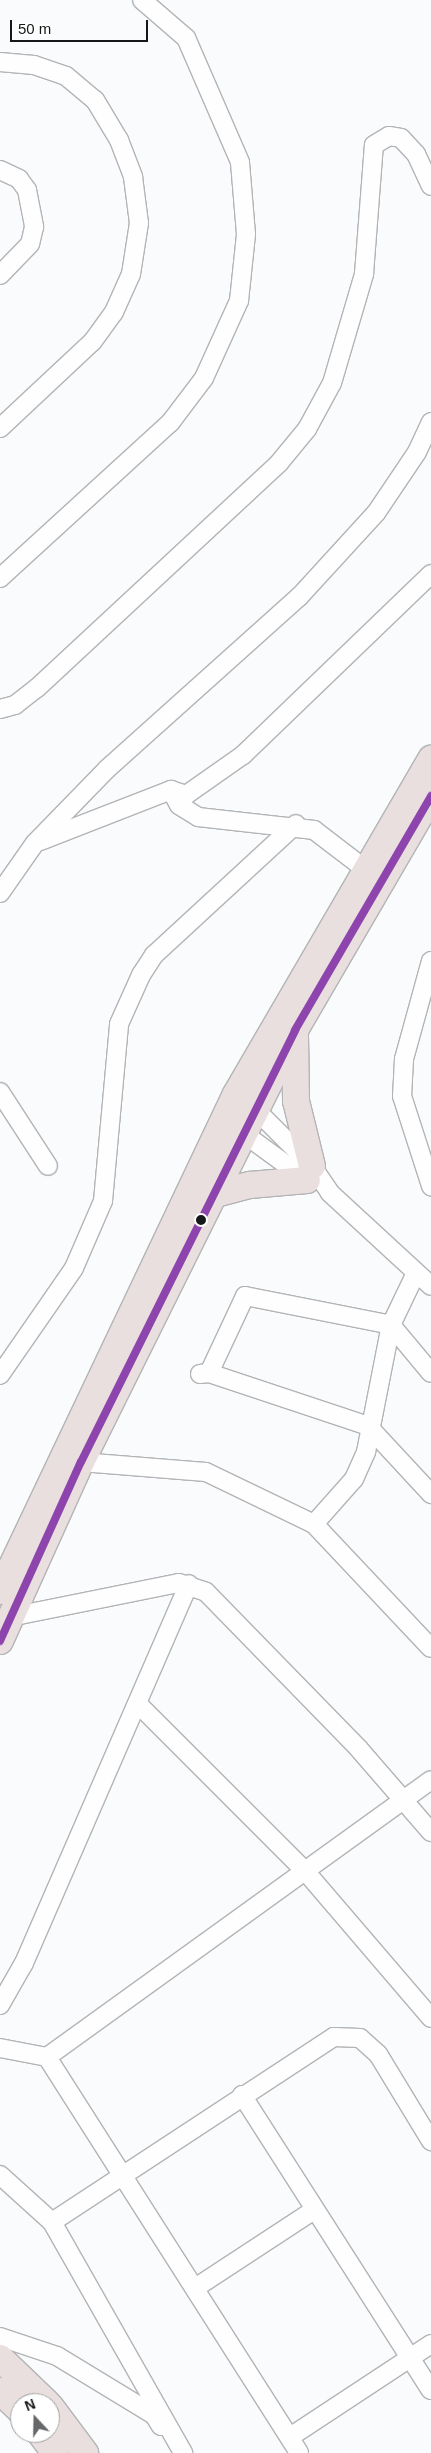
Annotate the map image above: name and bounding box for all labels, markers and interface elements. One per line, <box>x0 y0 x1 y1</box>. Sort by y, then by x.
scale bar <box>12 10 150 42</box>
text: 50 m <box>18 20 51 37</box>
unlabelled marker <box>196 1215 206 1225</box>
north arrow <box>10 2393 60 2443</box>
text: N <box>22 2396 38 2414</box>

